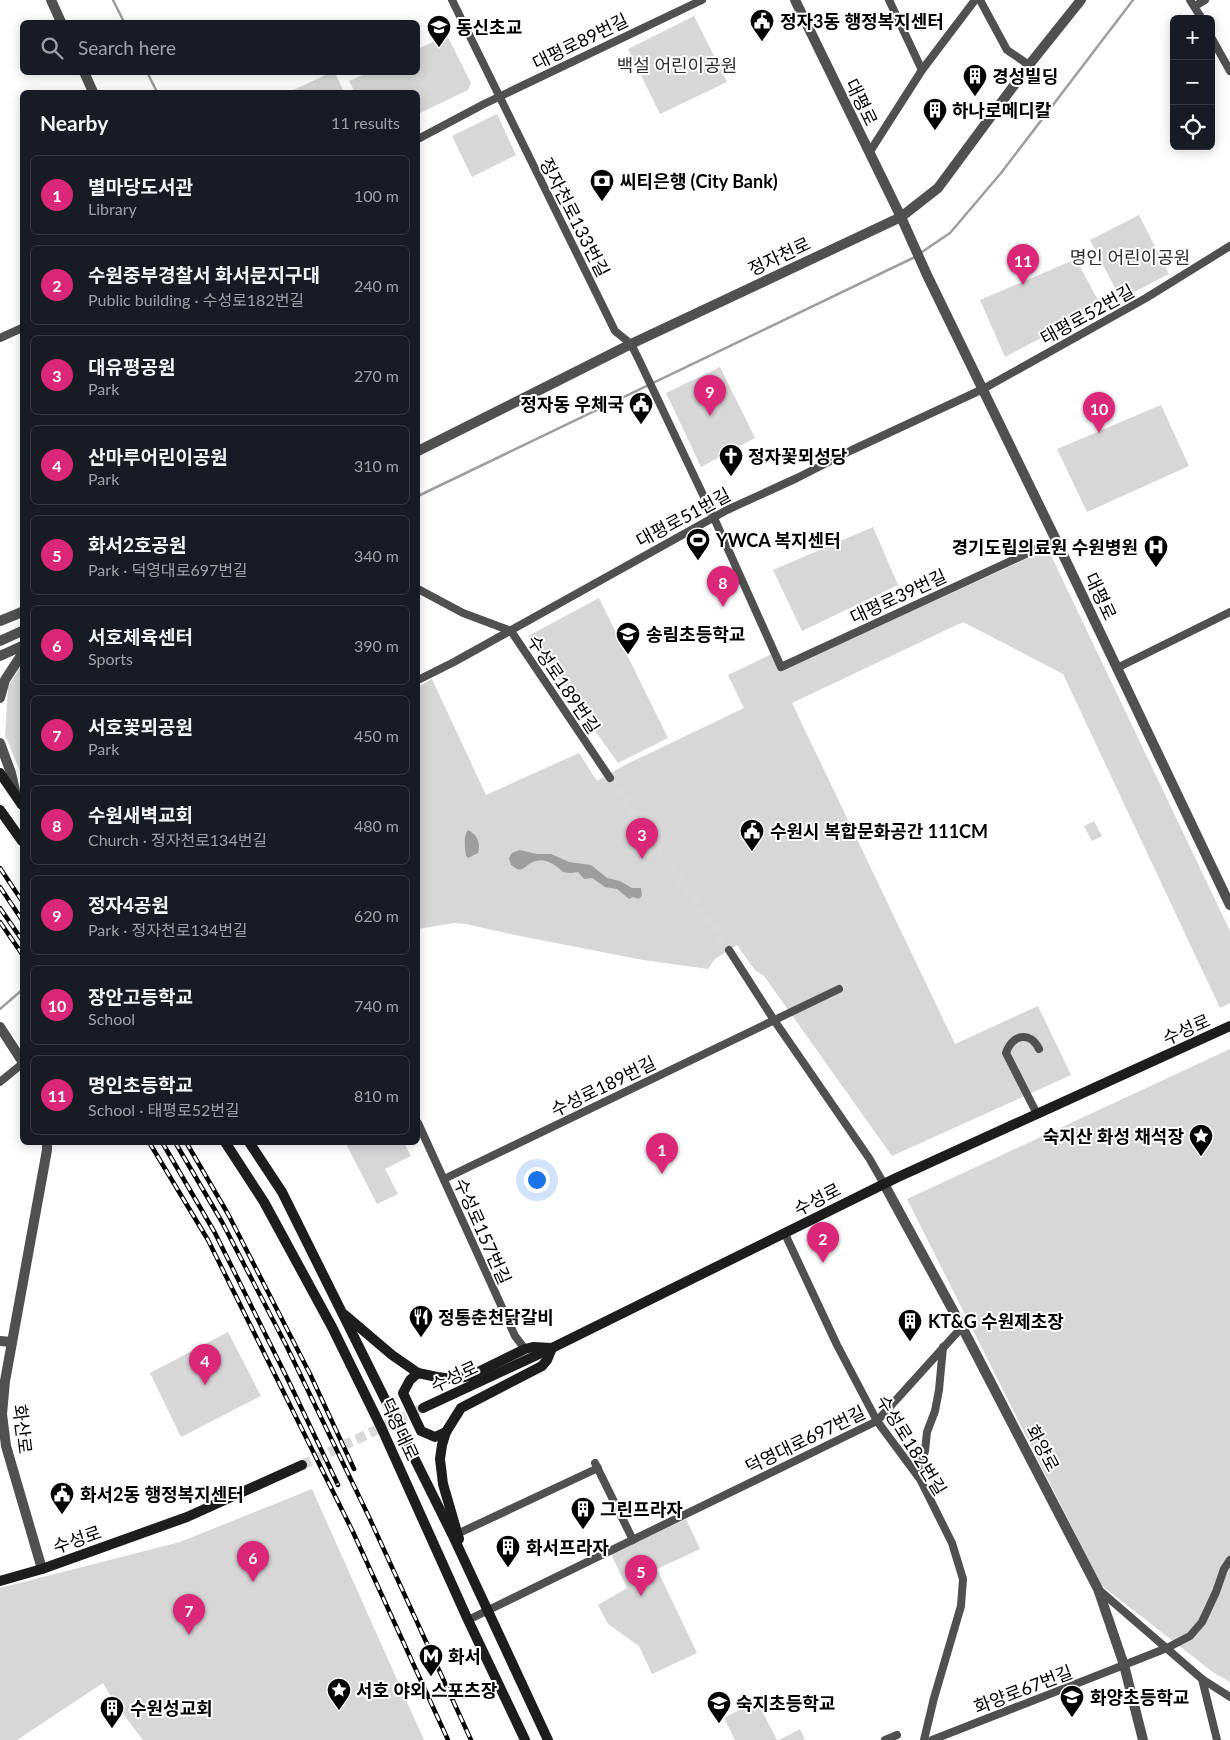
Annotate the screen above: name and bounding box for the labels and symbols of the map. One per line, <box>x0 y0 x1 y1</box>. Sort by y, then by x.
street label: 대평로89번길 <box>529 8 631 74</box>
public building icon: 정자3동 행정복지센터 <box>749 8 775 42</box>
place label: 정자3동 행정복지센터 <box>780 10 944 32</box>
school or university icon: 동신초교 <box>426 14 452 48</box>
place label: 동신초교 <box>456 16 522 38</box>
park label: 백설 어린이공원 <box>617 54 737 76</box>
building icon: 경성빌딩 <box>962 63 988 97</box>
place label: 경성빌딩 <box>992 65 1058 87</box>
street label: 대평로 <box>841 75 883 129</box>
building icon: 하나로메디칼 <box>922 97 948 131</box>
place label: 하나로메디칼 <box>952 99 1052 121</box>
street label: 정자천로133번길 <box>536 154 614 280</box>
bank icon: 씨티은행 (City Bank) <box>589 168 615 202</box>
place label: 씨티은행 (City Bank) <box>620 170 778 192</box>
street label: 정자천로 <box>744 232 814 280</box>
pin: 11 <box>1007 244 1039 285</box>
park label: 명인 어린이공원 <box>1070 246 1190 268</box>
street label: 태평로52번길 <box>1036 279 1138 349</box>
pin: 9 <box>694 375 726 416</box>
public building icon: 정자동 우체국 <box>628 391 654 425</box>
pin: 10 <box>1083 392 1115 433</box>
place label: 정자동 우체국 <box>520 393 624 415</box>
church icon: 정자꽃뫼성당 <box>718 443 744 477</box>
place label: 정자꽃뫼성당 <box>748 445 847 467</box>
street label: 대평로51번길 <box>632 483 734 551</box>
sports icon: YWCA 복지센터 <box>685 527 711 561</box>
place label: YWCA 복지센터 <box>715 529 841 551</box>
hospital icon: 경기도립의료원 수원병원 <box>1143 534 1169 568</box>
place label: 경기도립의료원 수원병원 <box>951 536 1138 558</box>
street label: 대평로39번길 <box>846 564 950 628</box>
pin: 8 <box>707 566 739 607</box>
street label: 대평로 <box>1081 569 1121 623</box>
school or university icon: 송림초등학교 <box>615 621 641 655</box>
place label: 송림초등학교 <box>646 623 745 645</box>
street label: 수성로189번길 <box>523 631 605 737</box>
pin: 3 <box>626 818 658 859</box>
public building icon: 수원시 복합문화공간 111CM <box>739 818 765 852</box>
place label: 수원시 복합문화공간 111CM <box>770 820 988 842</box>
street label: 수성로 <box>1159 1009 1213 1049</box>
street label: 수성로189번길 <box>547 1051 659 1121</box>
place icon: 숙지산 화성 채석장 <box>1188 1123 1214 1157</box>
place label: 숙지산 화성 채석장 <box>1043 1125 1184 1147</box>
pin: 1 <box>646 1133 678 1174</box>
your location <box>524 1167 550 1193</box>
street label: 수성로157번길 <box>450 1174 516 1288</box>
street label: 수성로 <box>790 1178 844 1220</box>
pin: 2 <box>807 1222 839 1263</box>
restaurant icon: 정통춘천닭갈비 <box>408 1304 434 1338</box>
place label: 정통춘천닭갈비 <box>438 1306 554 1328</box>
building icon: KT&G 수원제초장 <box>897 1308 923 1342</box>
place label: KT&G 수원제초장 <box>928 1310 1064 1332</box>
pin: 4 <box>189 1344 221 1385</box>
street label: 수성로 <box>427 1356 481 1396</box>
street label: 수성로182번길 <box>872 1391 952 1499</box>
street label: 덕영대로 <box>376 1394 424 1464</box>
street label: 덕영대로697번길 <box>741 1400 869 1478</box>
street label: 화산로 <box>9 1403 37 1455</box>
street label: 화양로 <box>1022 1421 1064 1475</box>
public building icon: 화서2동 행정복지센터 <box>49 1481 75 1515</box>
place label: 화서2동 행정복지센터 <box>80 1483 244 1505</box>
building icon: 그린프라자 <box>570 1496 596 1530</box>
place label: 그린프라자 <box>600 1498 683 1520</box>
street label: 수성로 <box>50 1521 104 1557</box>
building icon: 화서프라자 <box>495 1534 521 1568</box>
place label: 화서프라자 <box>526 1536 609 1558</box>
pin: 6 <box>237 1541 269 1582</box>
pin: 5 <box>625 1555 657 1596</box>
pin: 7 <box>173 1594 205 1635</box>
metro station icon: 화서 <box>418 1643 444 1677</box>
place label: 화서 <box>448 1645 481 1667</box>
street label: 화양로67번길 <box>971 1660 1075 1718</box>
place icon: 서호 야외 스포츠장 <box>326 1677 352 1711</box>
place label: 서호 야외 스포츠장 <box>356 1679 498 1701</box>
school or university icon: 화양초등학교 <box>1059 1684 1085 1718</box>
place label: 화양초등학교 <box>1090 1686 1189 1708</box>
school or university icon: 숙지초등학교 <box>706 1690 732 1724</box>
place label: 숙지초등학교 <box>736 1692 835 1714</box>
building icon: 수원성교회 <box>99 1695 125 1729</box>
place label: 수원성교회 <box>130 1697 213 1719</box>

